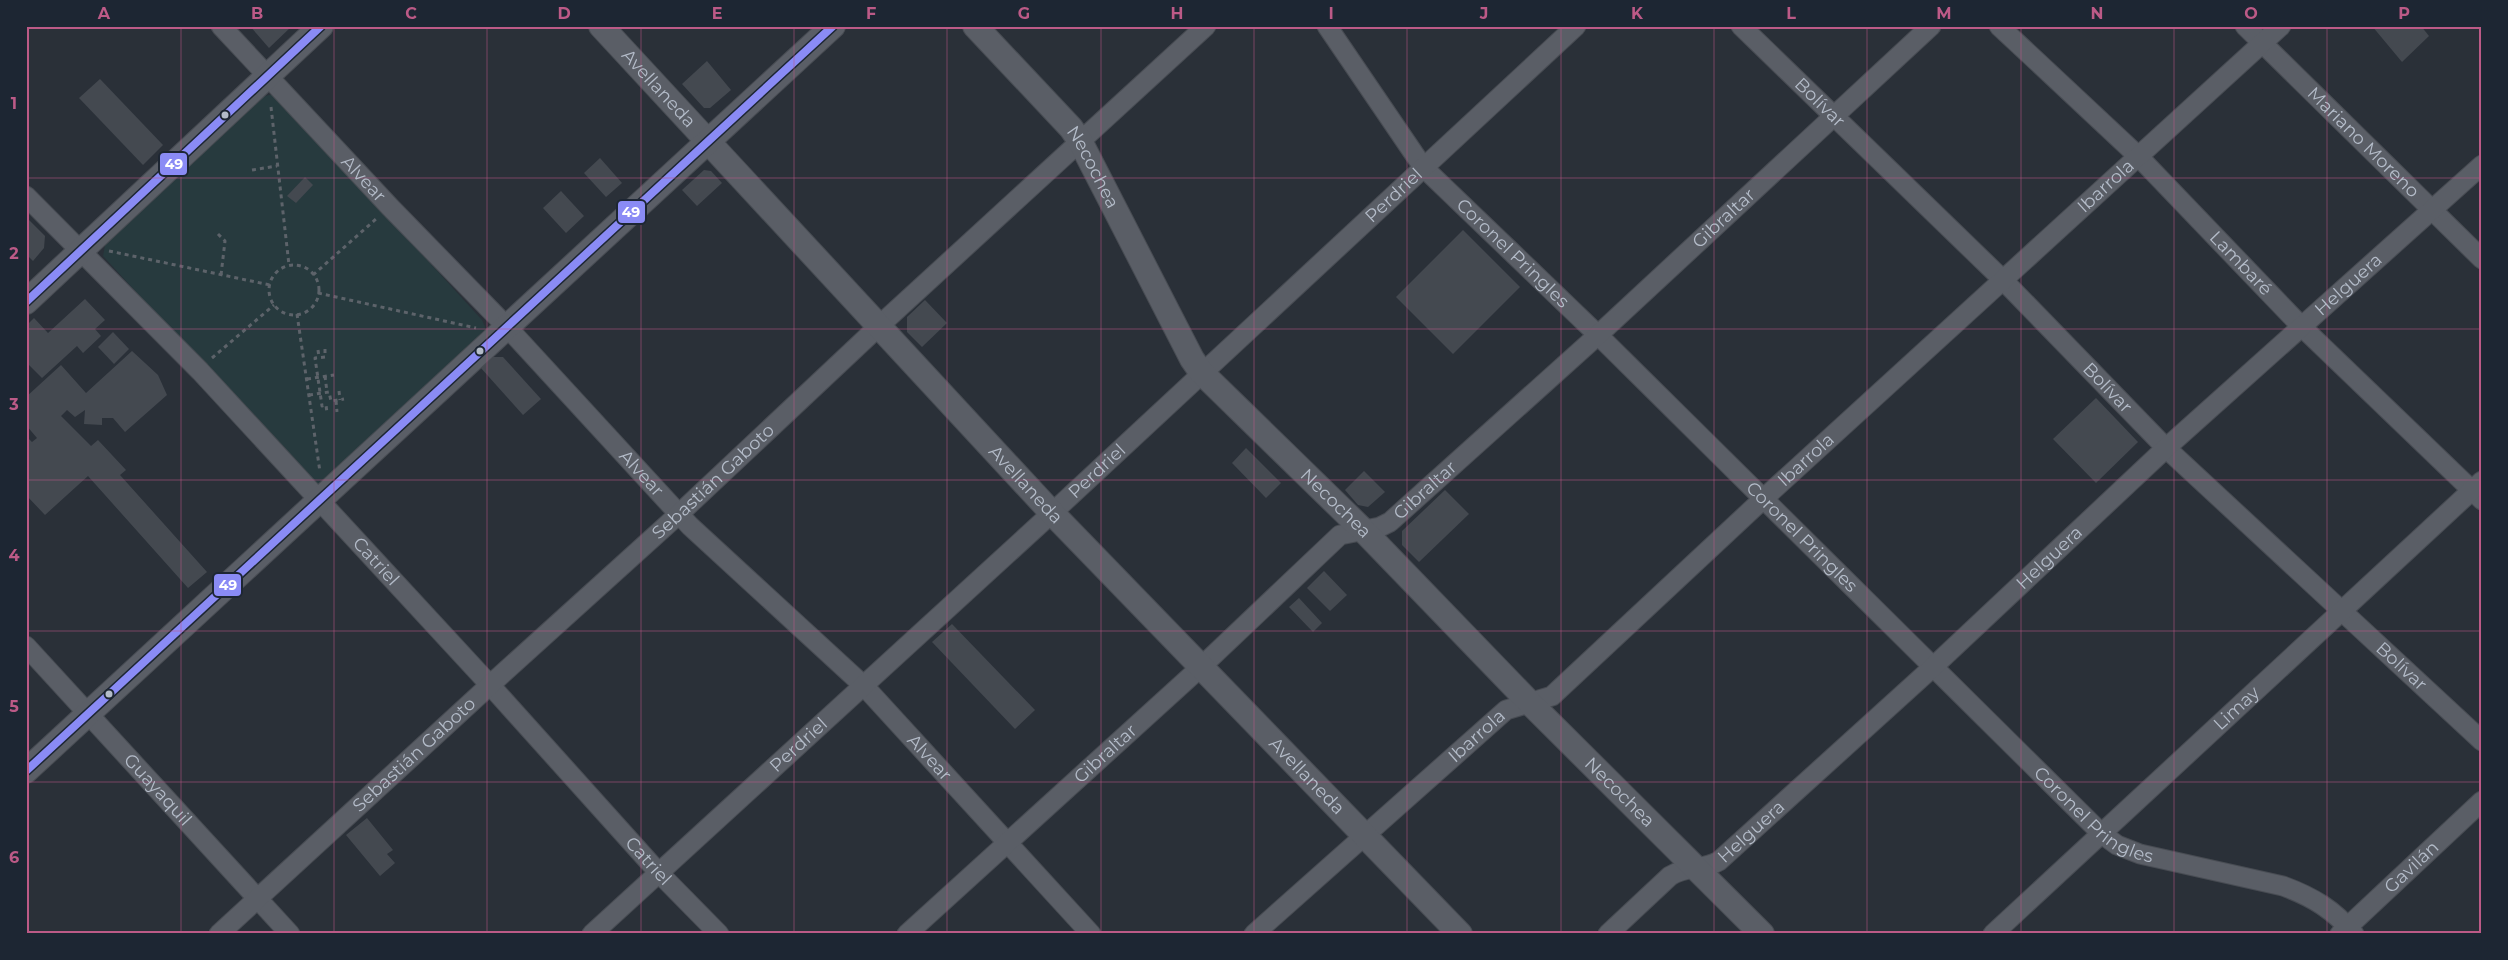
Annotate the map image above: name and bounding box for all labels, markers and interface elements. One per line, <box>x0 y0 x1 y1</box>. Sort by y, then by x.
text: A <box>97 4 111 23</box>
text: B <box>251 4 263 23</box>
text: C <box>405 4 417 23</box>
text: D <box>557 4 571 23</box>
text: E <box>712 4 722 23</box>
text: F <box>866 4 876 23</box>
text: G <box>1018 4 1030 23</box>
text: H <box>1171 4 1183 23</box>
text: I <box>1328 4 1334 23</box>
text: J <box>1479 4 1488 23</box>
text: K <box>1631 4 1644 23</box>
text: L <box>1786 4 1796 23</box>
text: M <box>1936 4 1952 23</box>
text: N <box>2091 4 2103 23</box>
text: O <box>2244 4 2258 23</box>
text: P <box>2398 4 2410 23</box>
street label: Avellaneda <box>617 45 700 132</box>
street label: Bolívar <box>1790 73 1850 132</box>
street label: Mariano Moreno <box>2303 83 2424 202</box>
text: 1 <box>11 94 17 113</box>
unlabelled marker <box>220 110 230 120</box>
street label: Necochea <box>1062 122 1124 212</box>
street label: Alvear <box>337 151 391 207</box>
line badge: 49 <box>159 152 188 176</box>
text: 49 <box>165 155 183 173</box>
street label: Ibarrola <box>2073 155 2139 217</box>
street label: Perdriel <box>1360 163 1427 228</box>
street label: Gibraltar <box>1688 184 1760 253</box>
street label: Coronel Pringles <box>1452 194 1574 313</box>
line badge: 49 <box>617 200 646 224</box>
text: 49 <box>622 203 640 221</box>
street label: Lambaré <box>2205 226 2277 300</box>
text: 2 <box>9 244 19 263</box>
street label: Helguera <box>2310 249 2387 320</box>
unlabelled marker <box>475 346 485 356</box>
street label: Bolívar <box>2078 358 2137 418</box>
text: 3 <box>8 395 19 414</box>
street label: Sebastián Gaboto <box>647 419 779 544</box>
street label: Ibarrola <box>1773 428 1839 491</box>
street label: Perdriel <box>1064 439 1130 503</box>
street label: Avellaneda <box>984 441 1067 528</box>
street label: Alvear <box>615 445 668 501</box>
street label: Gibraltar <box>1389 456 1461 525</box>
street label: Necochea <box>1296 464 1376 543</box>
street label: Coronel Pringles <box>1741 477 1862 597</box>
street label: Helguera <box>2012 521 2087 594</box>
street label: Catriel <box>348 533 404 590</box>
text: 4 <box>8 546 20 565</box>
line badge: 49 <box>213 573 242 597</box>
text: 49 <box>219 576 237 594</box>
street label: Bolívar <box>2371 637 2432 695</box>
street label: Limay <box>2209 682 2264 735</box>
unlabelled marker <box>104 689 114 699</box>
street label: Sebastián Gaboto <box>348 693 480 817</box>
text: 5 <box>9 697 19 716</box>
street label: Ibarrola <box>1444 705 1510 767</box>
street label: Perdriel <box>765 713 832 777</box>
street label: Gibraltar <box>1069 720 1141 788</box>
street label: Alvear <box>903 730 956 786</box>
street label: Avellaneda <box>1265 733 1349 819</box>
street label: Guayaquil <box>119 749 196 830</box>
street label: Necochea <box>1580 753 1659 832</box>
street label: Coronel Pringles <box>2029 762 2156 868</box>
street label: Helguera <box>1713 796 1789 868</box>
street label: Catriel <box>621 832 676 890</box>
street label: Gavilán <box>2380 836 2443 898</box>
text: 6 <box>9 848 19 867</box>

